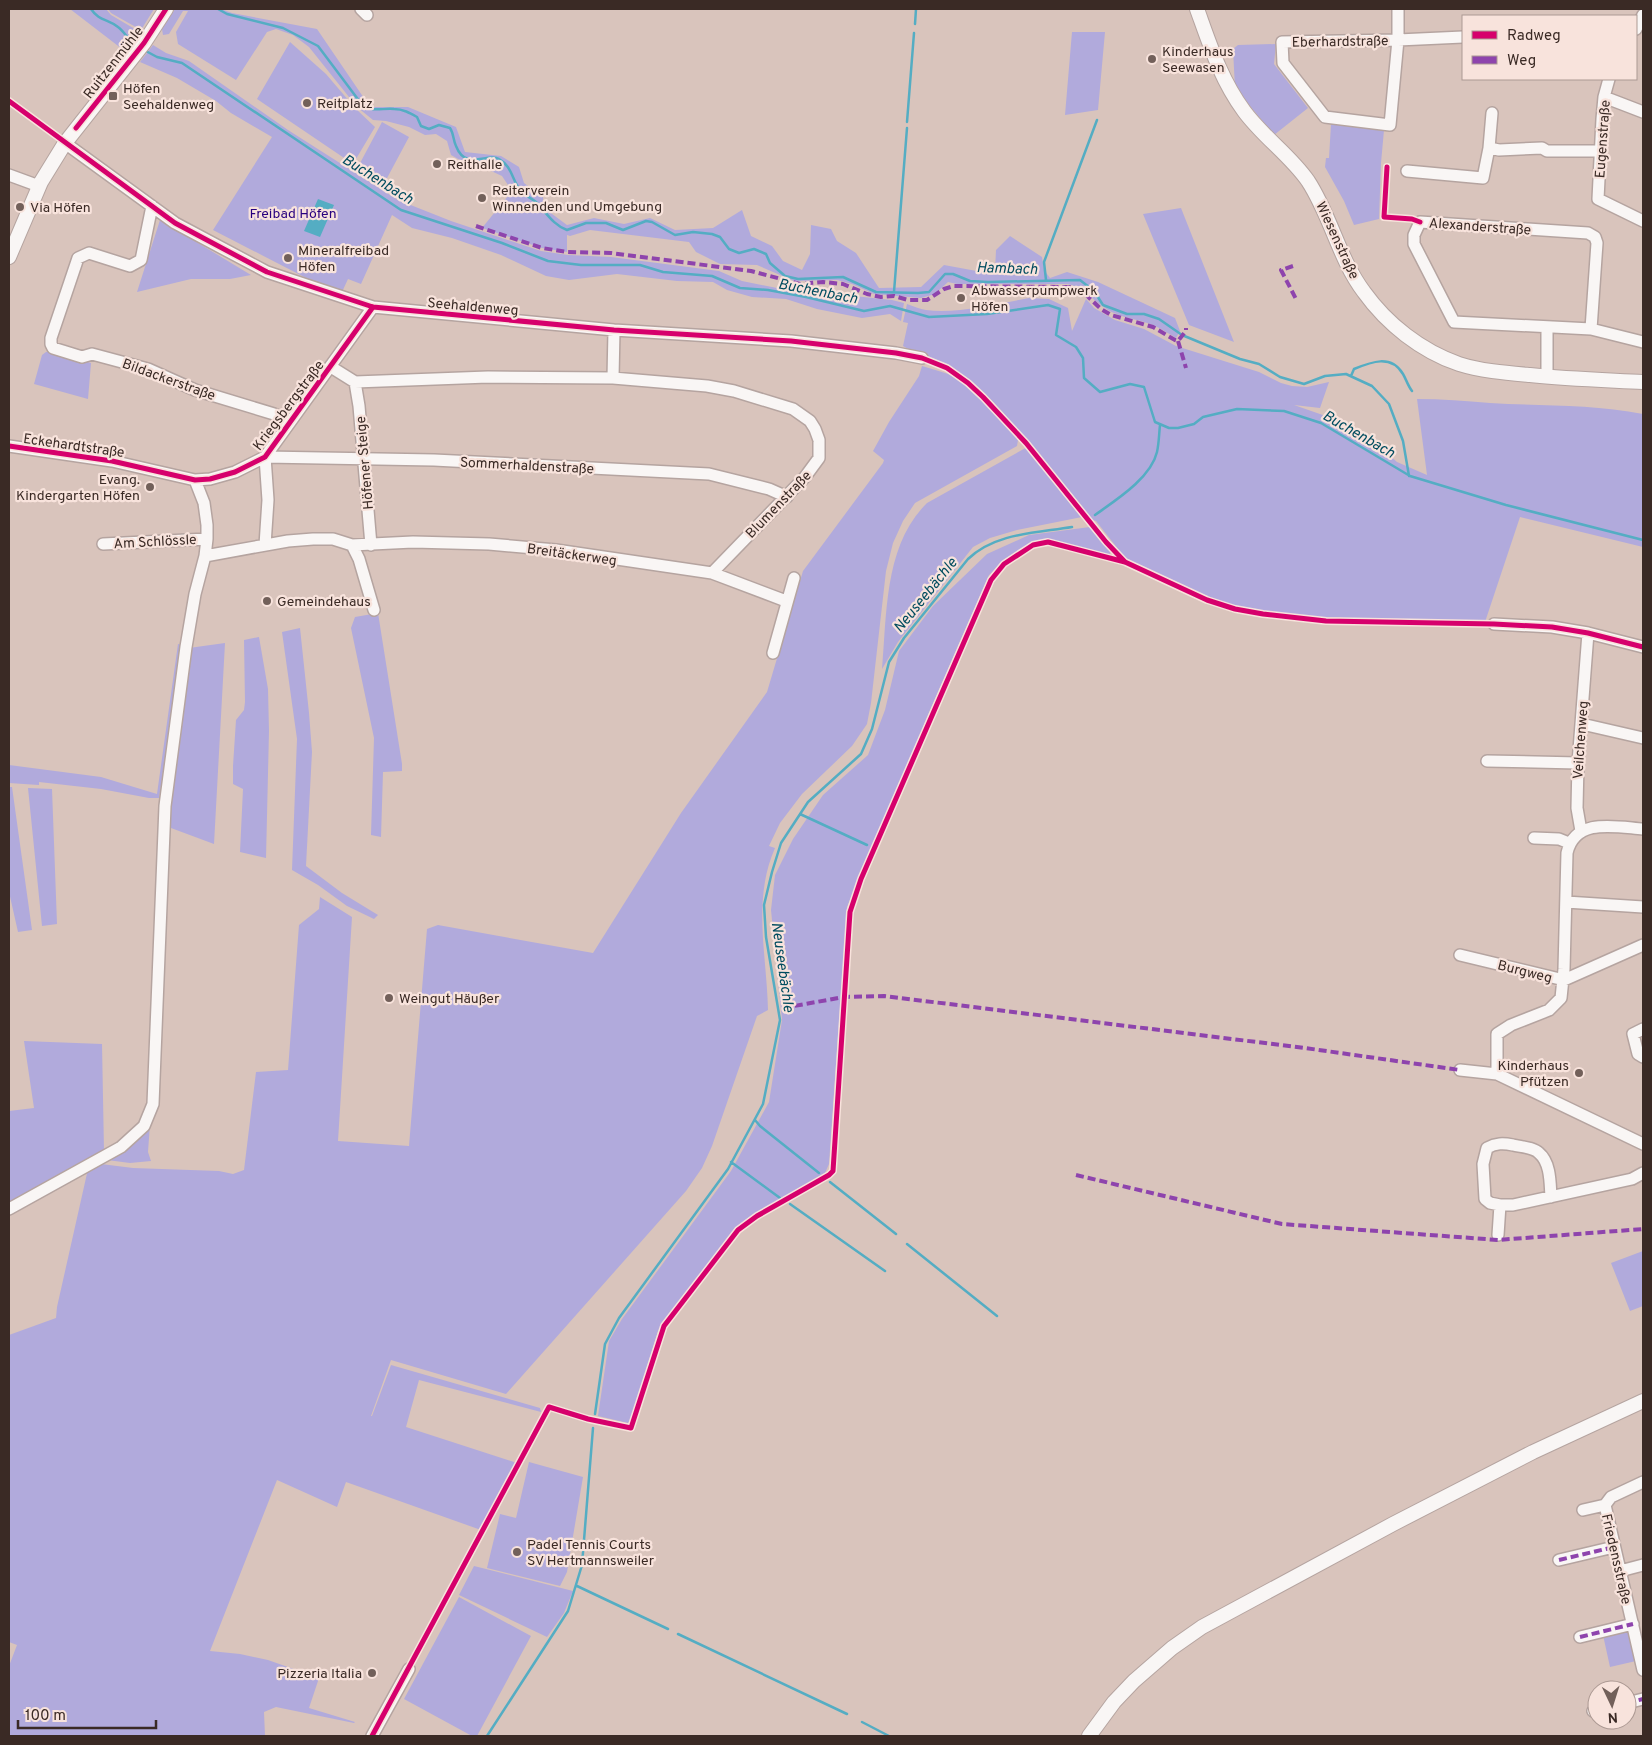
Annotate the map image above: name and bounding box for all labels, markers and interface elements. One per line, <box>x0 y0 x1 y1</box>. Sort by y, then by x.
legend <box>1462 15 1637 80</box>
street label: Ruitzenmühle <box>81 23 148 103</box>
text: Radweg <box>1507 27 1561 46</box>
street label: Eberhardstraße <box>1291 33 1389 52</box>
place label: Kinderhaus Seewasen <box>1162 44 1234 77</box>
text: Weg <box>1507 52 1536 71</box>
marker: Kinderhaus Seewasen <box>1146 53 1158 65</box>
place label: Höfen Seehaldenweg <box>123 81 214 114</box>
marker: Höfen Seehaldenweg <box>107 90 119 102</box>
place label: Reitplatz <box>317 96 373 113</box>
marker: Reitplatz <box>301 97 313 109</box>
street label: Eugenstraße <box>1592 99 1615 179</box>
water label: Buchenbach <box>338 151 416 210</box>
place label: Reithalle <box>447 157 502 174</box>
marker: Reithalle <box>431 158 443 170</box>
place label: Reiterverein Winnenden und Umgebung <box>492 183 662 216</box>
marker: Reiterverein Winnenden und Umgebung <box>476 192 488 204</box>
street label: Wiesenstraße <box>1311 199 1362 282</box>
place label: Via Höfen <box>30 200 91 217</box>
marker: Via Höfen <box>14 201 26 213</box>
park label: Freibad Höfen <box>249 206 337 223</box>
street label: Alexanderstraße <box>1428 215 1532 240</box>
place label: Mineralfreibad Höfen <box>298 243 389 276</box>
marker: Mineralfreibad Höfen <box>282 252 294 264</box>
water label: Hambach <box>976 259 1038 280</box>
water label: Buchenbach <box>776 275 859 309</box>
place label: Abwasserpumpwerk Höfen <box>971 283 1098 316</box>
marker: Abwasserpumpwerk Höfen <box>955 292 967 304</box>
street label: Seehaldenweg <box>427 295 519 320</box>
street label: Bildackerstraße <box>120 356 217 405</box>
street label: Kriegsbergstraße <box>250 358 329 454</box>
water label: Buchenbach <box>1319 407 1398 464</box>
street label: Höfener Steige <box>353 415 378 510</box>
street label: Eckehardtstraße <box>22 431 125 462</box>
street label: Sommerhaldenstraße <box>459 454 594 479</box>
street label: Blumenstraße <box>743 468 816 542</box>
place label: Evang. Kindergarten Höfen <box>16 472 140 505</box>
marker: Evang. Kindergarten Höfen <box>144 481 156 493</box>
street label: Am Schlössle <box>113 532 197 553</box>
street label: Breitäckerweg <box>526 541 618 570</box>
water label: Neuseebächle <box>890 554 962 637</box>
place label: Gemeindehaus <box>277 594 371 611</box>
marker: Gemeindehaus <box>261 595 273 607</box>
street label: Veilchenweg <box>1570 700 1593 780</box>
water label: Neuseebächle <box>766 921 797 1014</box>
street label: Burgweg <box>1496 957 1554 987</box>
place label: Weingut Häußer <box>399 991 500 1008</box>
marker: Weingut Häußer <box>383 992 395 1004</box>
place label: Kinderhaus Pfützen <box>1497 1058 1569 1091</box>
marker: Kinderhaus Pfützen <box>1573 1067 1585 1079</box>
street label: Friedensstraße <box>1597 1512 1634 1606</box>
place label: Padel Tennis Courts SV Hertmannsweiler <box>527 1537 655 1570</box>
marker: Padel Tennis Courts SV Hertmannsweiler <box>511 1546 523 1558</box>
place label: Pizzeria Italia <box>277 1666 362 1683</box>
marker: Pizzeria Italia <box>366 1667 378 1679</box>
north arrow <box>1587 1680 1637 1730</box>
scale bar <box>18 1698 155 1730</box>
text: 100 m <box>25 1707 66 1726</box>
text: N <box>1607 1708 1618 1725</box>

